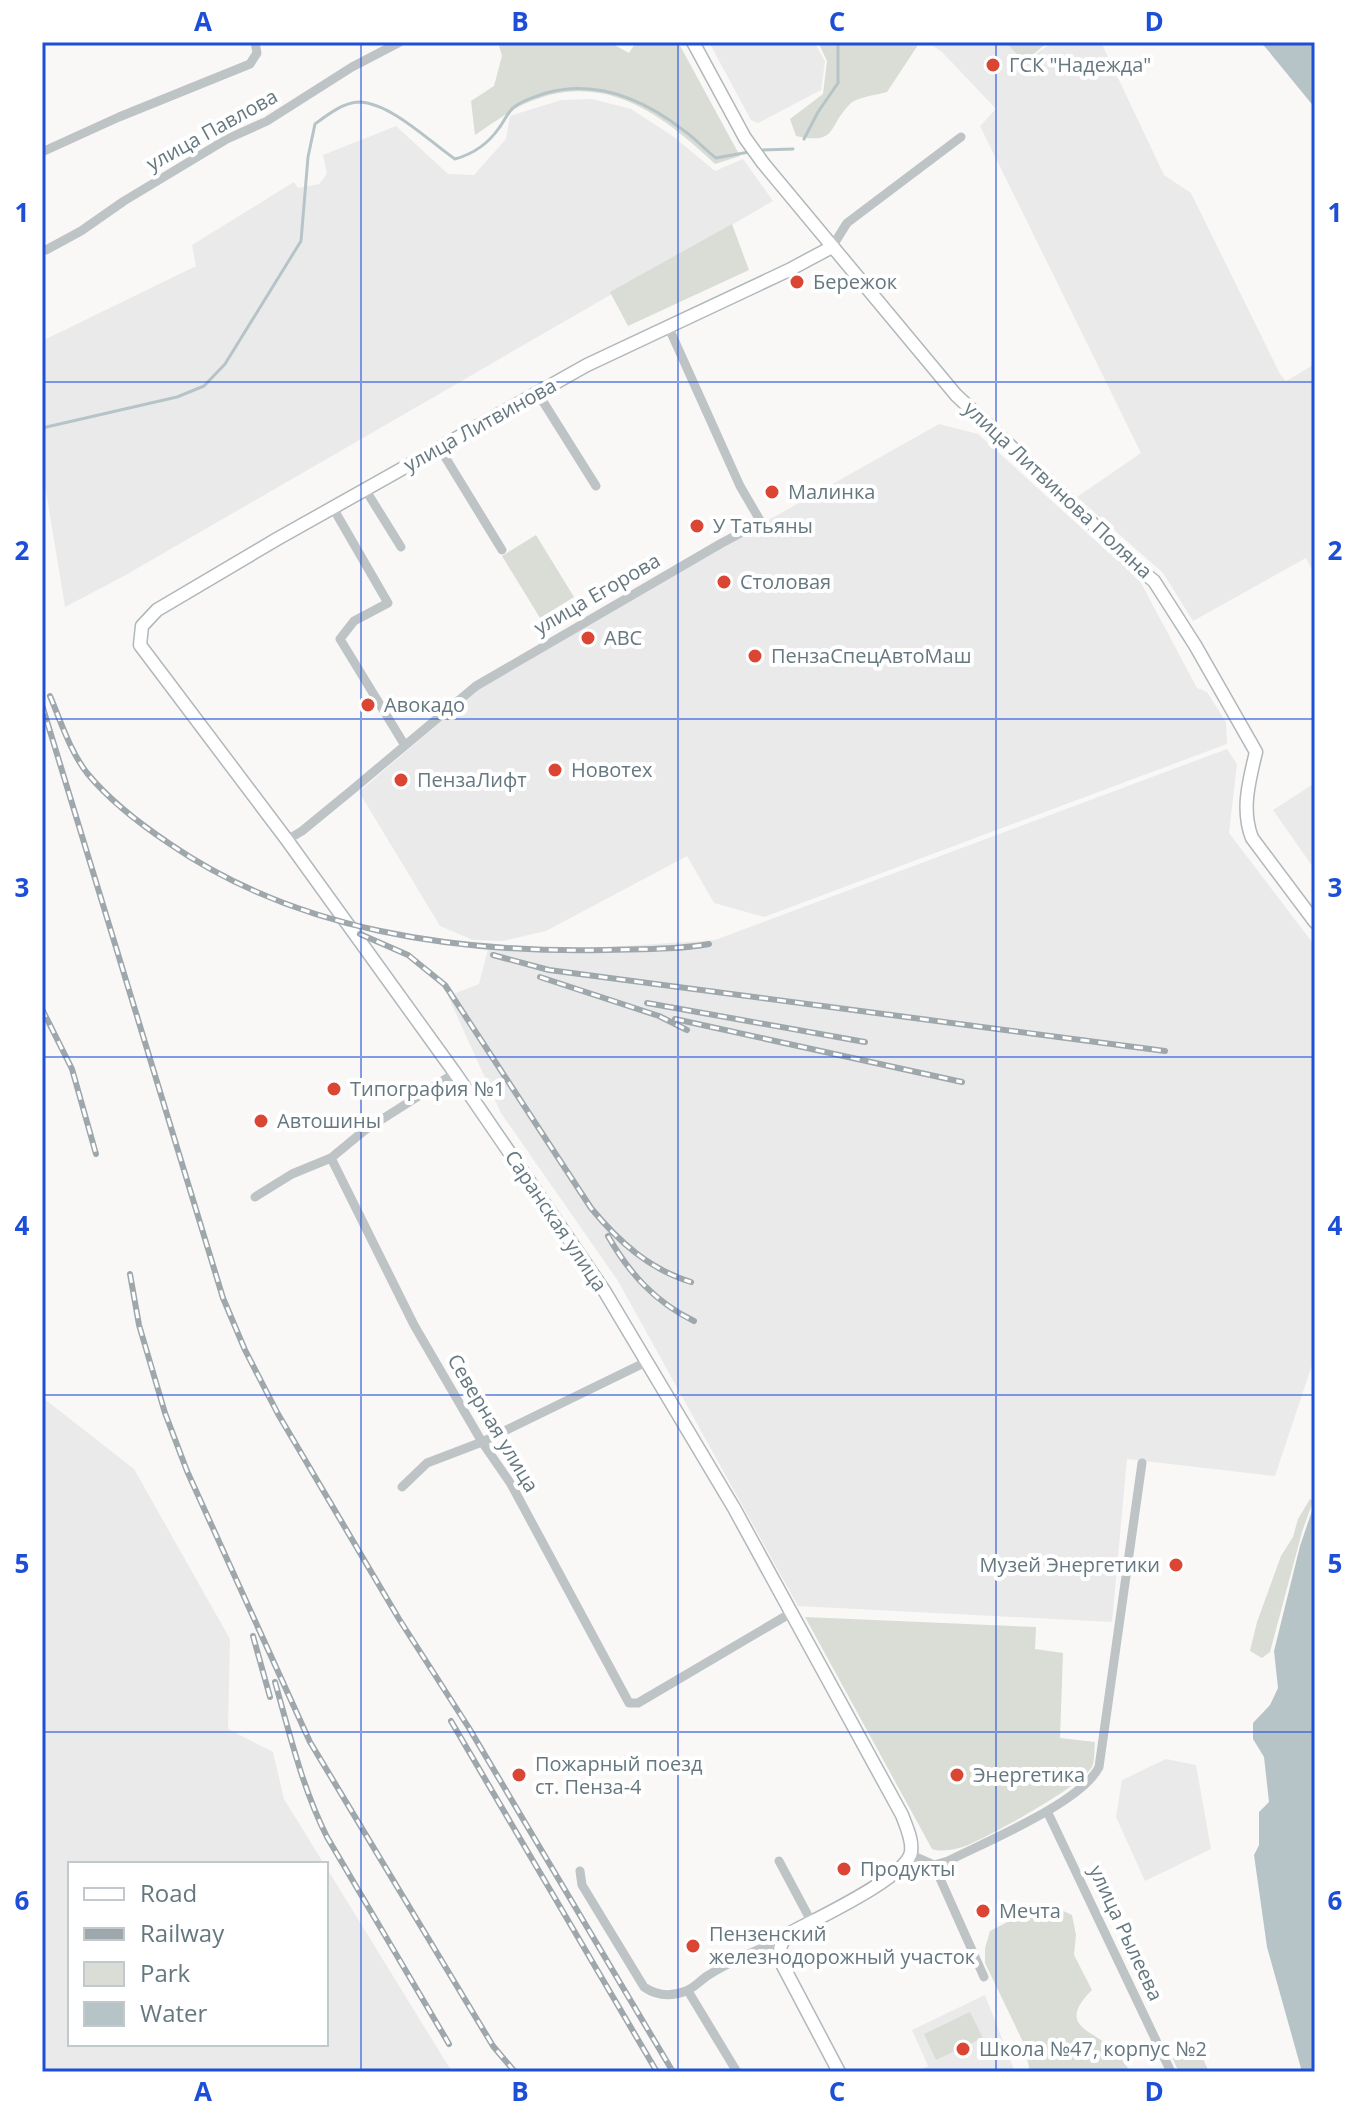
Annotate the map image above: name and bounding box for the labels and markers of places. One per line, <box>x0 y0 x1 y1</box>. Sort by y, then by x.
place label: ГСК "Надежда" <box>1009 51 1151 78</box>
marker: ГСК "Надежда" <box>984 56 1002 74</box>
place label: Бережок <box>813 268 898 295</box>
marker: Бережок <box>788 273 806 291</box>
place label: Малинка <box>788 478 875 505</box>
marker: Малинка <box>763 483 781 501</box>
place label: У Татьяны <box>713 512 813 539</box>
marker: У Татьяны <box>688 517 706 535</box>
place label: Столовая <box>740 568 831 595</box>
marker: Столовая <box>715 573 733 591</box>
place label: ABC <box>604 624 642 651</box>
marker: ABC <box>579 629 597 647</box>
place label: ПензаСпецАвтоМаш <box>771 642 971 669</box>
marker: ПензаСпецАвтоМаш <box>746 647 764 665</box>
place label: Авокадо <box>384 691 465 718</box>
marker: Авокадо <box>359 696 377 714</box>
place label: Новотех <box>571 756 653 783</box>
marker: Новотех <box>546 761 564 779</box>
place label: ПензаЛифт <box>417 766 527 793</box>
marker: ПензаЛифт <box>392 771 410 789</box>
place label: Типография №1 <box>350 1075 505 1102</box>
marker: Типография №1 <box>325 1080 343 1098</box>
place label: Автошины <box>277 1107 381 1134</box>
marker: Автошины <box>252 1112 270 1130</box>
place label: Музей Энергетики <box>979 1551 1160 1578</box>
marker: Музей Энергетики <box>1167 1556 1185 1574</box>
place label: Пожарный поезд ст. Пенза-4 <box>535 1750 703 1800</box>
place label: Энергетика <box>973 1761 1085 1788</box>
marker: Пожарный поезд ст. Пенза-4 <box>510 1766 528 1784</box>
marker: Энергетика <box>948 1766 966 1784</box>
place label: Продукты <box>860 1855 955 1882</box>
marker: Продукты <box>835 1860 853 1878</box>
place label: Мечта <box>999 1897 1061 1924</box>
marker: Мечта <box>974 1902 992 1920</box>
place label: Пензенский железнодорожный участок <box>709 1920 976 1970</box>
marker: Пензенский железнодорожный участок <box>684 1937 702 1955</box>
place label: Школа №47, корпус №2 <box>979 2035 1207 2062</box>
marker: Школа №47, корпус №2 <box>954 2040 972 2058</box>

